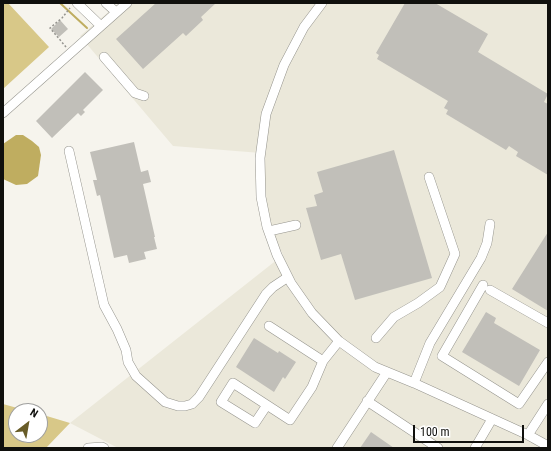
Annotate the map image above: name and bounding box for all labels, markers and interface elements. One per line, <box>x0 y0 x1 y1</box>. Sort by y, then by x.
north arrow <box>8 403 48 443</box>
text: N <box>28 406 40 420</box>
scale bar <box>415 417 526 443</box>
text: 100 m <box>420 425 450 439</box>

